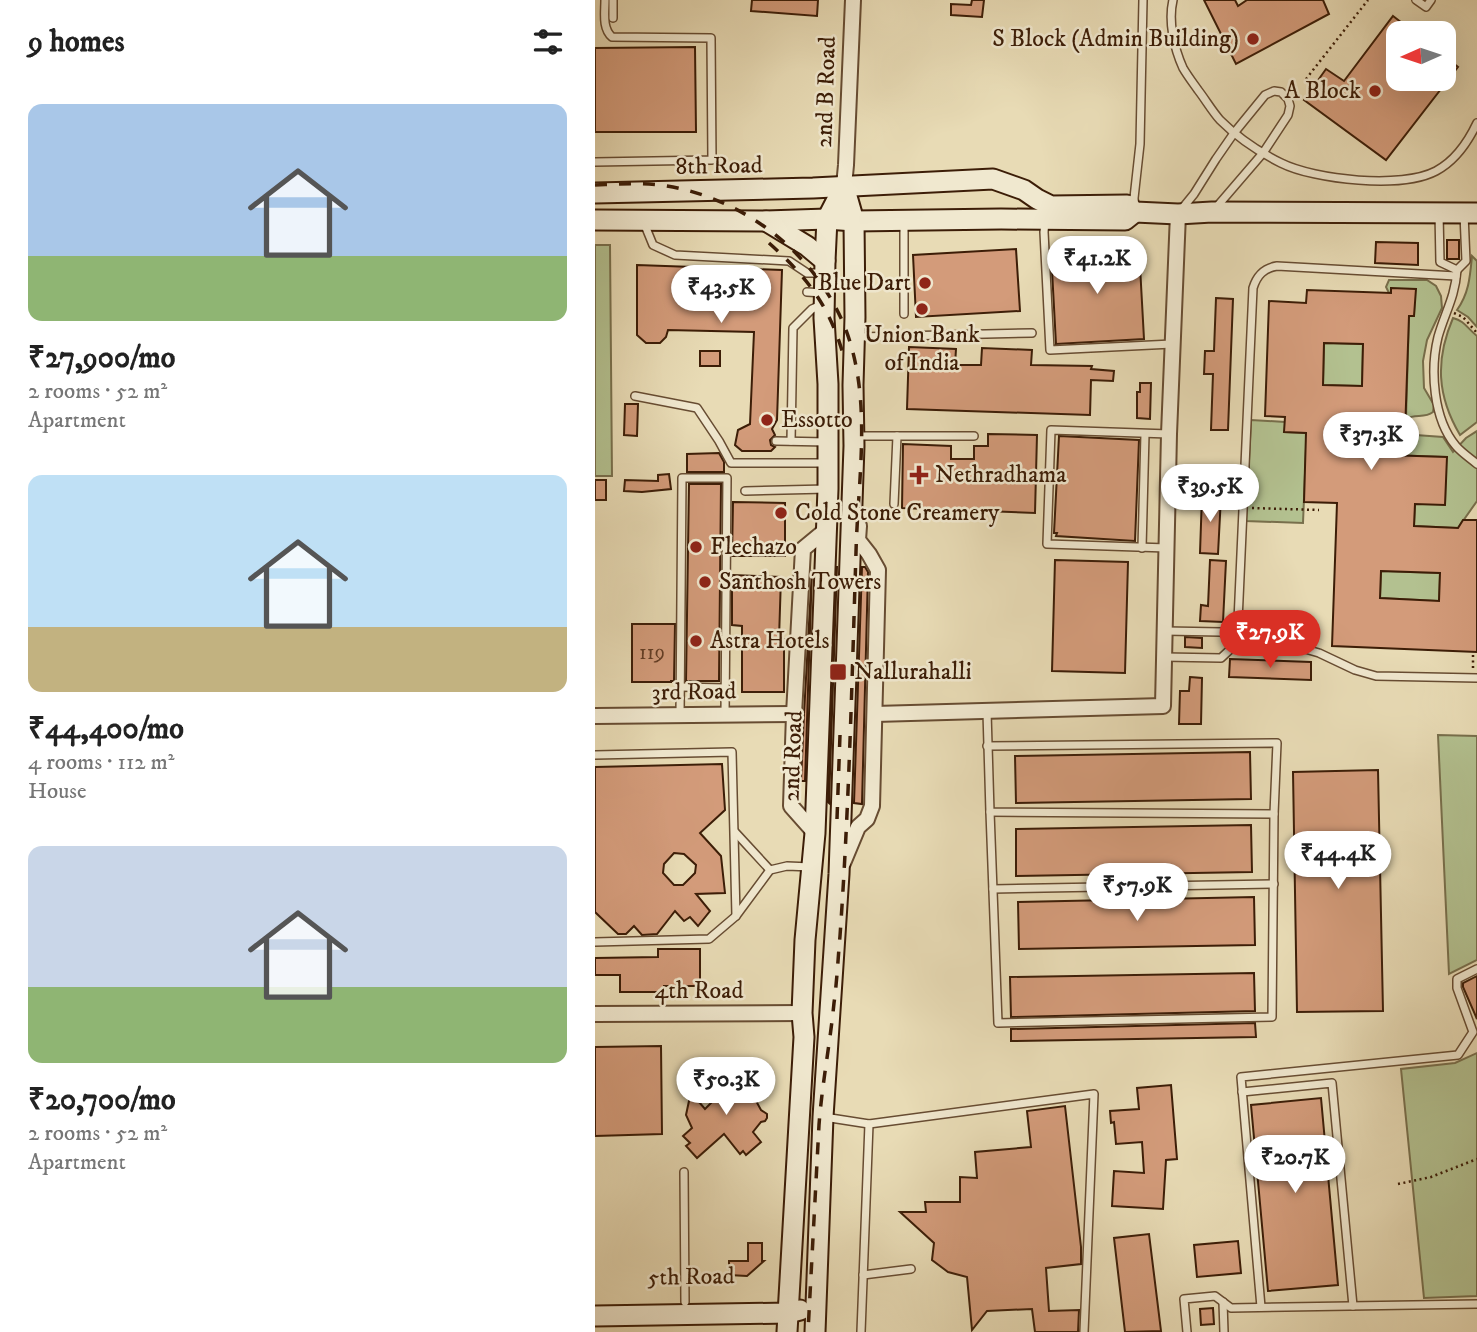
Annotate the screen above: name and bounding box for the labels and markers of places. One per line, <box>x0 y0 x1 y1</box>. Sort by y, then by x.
place label: S Block (Admin Building) <box>992 24 1239 54</box>
marker: S Block (Admin Building) <box>1245 31 1261 47</box>
place label: A Block <box>1284 76 1361 106</box>
marker: A Block <box>1367 83 1383 99</box>
pin: ₹41.2K <box>1040 236 1154 296</box>
pin: ₹43.5K <box>664 266 778 325</box>
place label: Blue Dart <box>817 268 911 298</box>
marker: Blue Dart <box>917 275 933 291</box>
marker: Union Bank of India <box>914 301 930 317</box>
place label: Union Bank of India <box>864 320 980 378</box>
place label: Essotto <box>781 405 853 435</box>
marker: Essotto <box>759 412 775 428</box>
pin: ₹37.3K <box>1314 412 1428 472</box>
place label: Nethradhama <box>935 460 1067 490</box>
pin: ₹39.5K <box>1153 464 1267 524</box>
marker: Nethradhama <box>909 465 929 485</box>
place label: Cold Stone Creamery <box>795 498 1000 528</box>
marker: Cold Stone Creamery <box>773 505 789 521</box>
place label: Flechazo <box>710 532 797 562</box>
marker: Flechazo <box>688 539 704 555</box>
place label: Santhosh Towers <box>719 567 881 597</box>
marker: Santhosh Towers <box>697 574 713 590</box>
pin: ₹27.9K <box>1213 610 1327 670</box>
place label: Astra Hotels <box>710 626 830 656</box>
marker: Astra Hotels <box>688 633 704 649</box>
place label: Nallurahalli <box>854 657 972 687</box>
marker: Nallurahalli <box>828 662 848 682</box>
pin: ₹44.4K <box>1281 832 1395 891</box>
pin: ₹57.9K <box>1080 864 1194 923</box>
pin: ₹50.3K <box>669 1058 783 1117</box>
pin: ₹20.7K <box>1238 1136 1352 1195</box>

